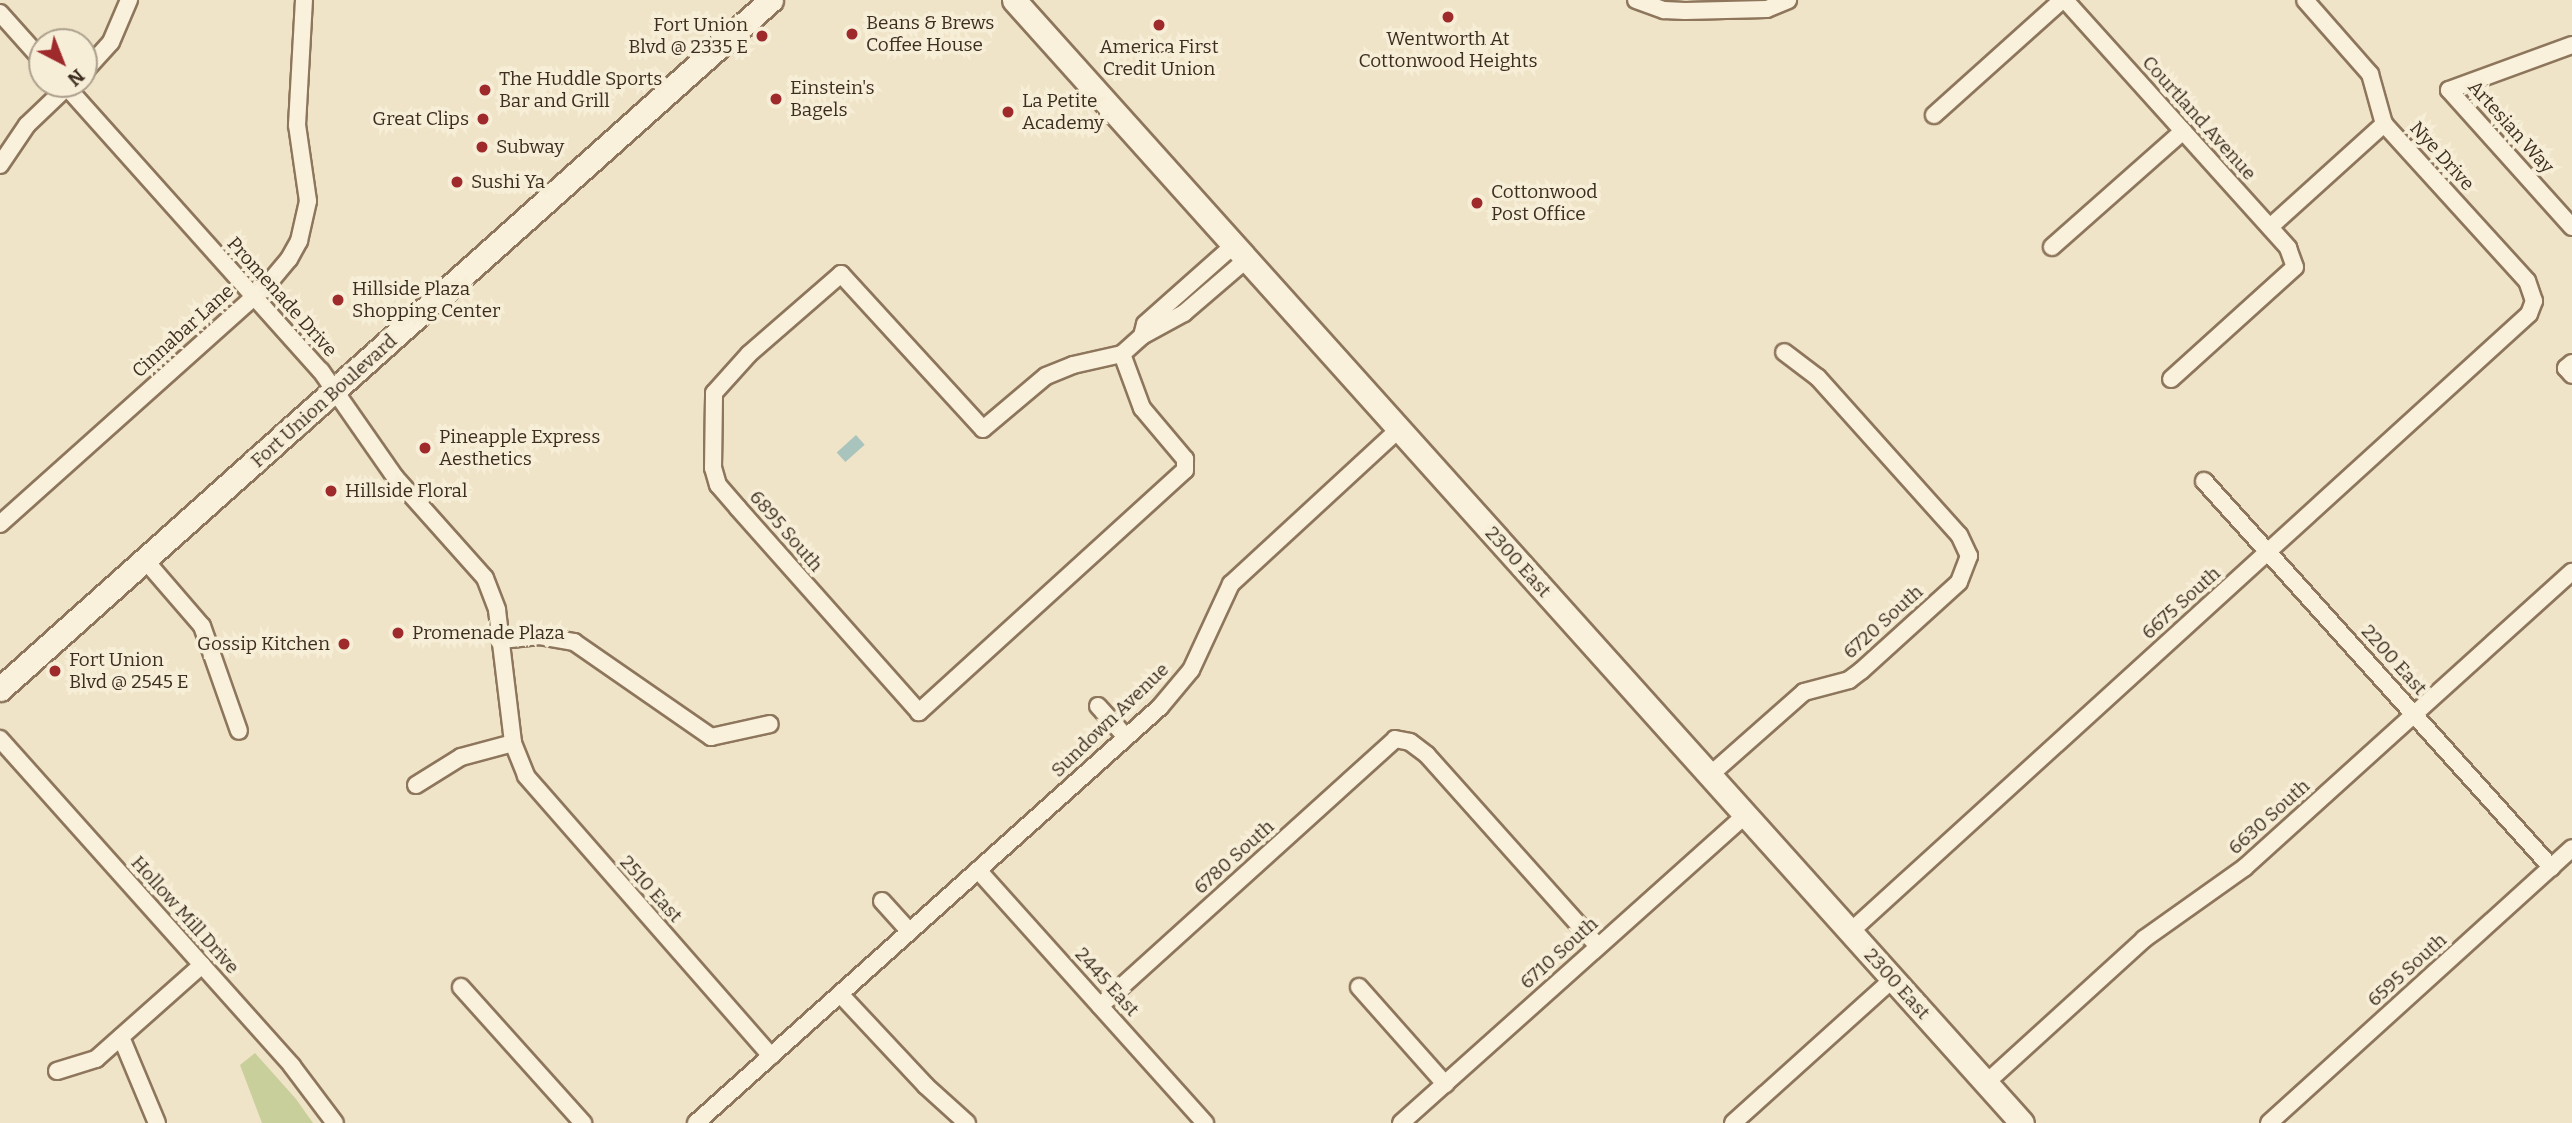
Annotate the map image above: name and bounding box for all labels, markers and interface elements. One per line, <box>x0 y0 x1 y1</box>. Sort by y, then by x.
marker: Wentworth At Cottonwood Heights <box>1440 9 1456 25</box>
place label: Beans & Brews Coffee House <box>866 12 994 56</box>
place label: Fort Union Blvd @ 2335 E <box>628 14 748 58</box>
marker: America First Credit Union <box>1151 17 1167 33</box>
marker: Beans & Brews Coffee House <box>844 26 860 42</box>
north arrow <box>28 28 98 98</box>
marker: Fort Union Blvd @ 2335 E <box>754 28 770 44</box>
place label: Wentworth At Cottonwood Heights <box>1358 28 1538 72</box>
place label: America First Credit Union <box>1099 36 1219 80</box>
street label: Courtland Avenue <box>2137 51 2261 185</box>
text: N <box>63 64 89 91</box>
place label: The Huddle Sports Bar and Grill <box>499 68 662 112</box>
street label: Artesian Way <box>2463 76 2559 178</box>
place label: Einstein's Bagels <box>790 77 875 121</box>
marker: The Huddle Sports Bar and Grill <box>477 82 493 98</box>
place label: La Petite Academy <box>1022 90 1104 134</box>
marker: Einstein's Bagels <box>768 91 784 107</box>
marker: La Petite Academy <box>1000 104 1016 120</box>
place label: Great Clips <box>372 108 469 130</box>
marker: Great Clips <box>475 111 491 127</box>
street label: Nye Drive <box>2405 117 2479 195</box>
place label: Subway <box>496 136 564 158</box>
marker: Subway <box>474 139 490 155</box>
place label: Sushi Ya <box>471 171 545 193</box>
marker: Sushi Ya <box>449 174 465 190</box>
place label: Cottonwood Post Office <box>1491 181 1598 225</box>
marker: Cottonwood Post Office <box>1469 195 1485 211</box>
street label: Promenade Drive <box>222 232 342 362</box>
place label: Hillside Plaza Shopping Center <box>352 278 500 322</box>
street label: Cinnabar Lane <box>128 280 238 382</box>
marker: Hillside Plaza Shopping Center <box>330 292 346 308</box>
street label: Fort Union Boulevard <box>247 330 401 472</box>
place label: Pineapple Express Aesthetics <box>439 426 600 470</box>
marker: Pineapple Express Aesthetics <box>417 440 433 456</box>
place label: Hillside Floral <box>345 480 467 502</box>
marker: Hillside Floral <box>323 483 339 499</box>
street label: 6895 South <box>745 486 827 576</box>
street label: 2300 East <box>1480 522 1556 602</box>
street label: 6675 South <box>2137 562 2225 644</box>
street label: 6720 South <box>1839 580 1927 664</box>
street label: 2200 East <box>2357 620 2431 700</box>
place label: Promenade Plaza <box>412 622 565 644</box>
marker: Promenade Plaza <box>390 625 406 641</box>
place label: Gossip Kitchen <box>197 633 330 655</box>
marker: Gossip Kitchen <box>336 636 352 652</box>
place label: Fort Union Blvd @ 2545 E <box>69 649 189 693</box>
street label: Sundown Avenue <box>1047 658 1173 782</box>
marker: Fort Union Blvd @ 2545 E <box>47 663 63 679</box>
street label: 6630 South <box>2224 775 2314 859</box>
street label: 6780 South <box>1189 815 1279 899</box>
street label: Hollow Mill Drive <box>126 851 244 979</box>
street label: 2510 East <box>615 851 687 927</box>
street label: 6710 South <box>1515 912 1603 994</box>
street label: 6595 South <box>2363 929 2451 1011</box>
street label: 2445 East <box>1070 943 1144 1021</box>
street label: 2300 East <box>1859 944 1935 1024</box>

